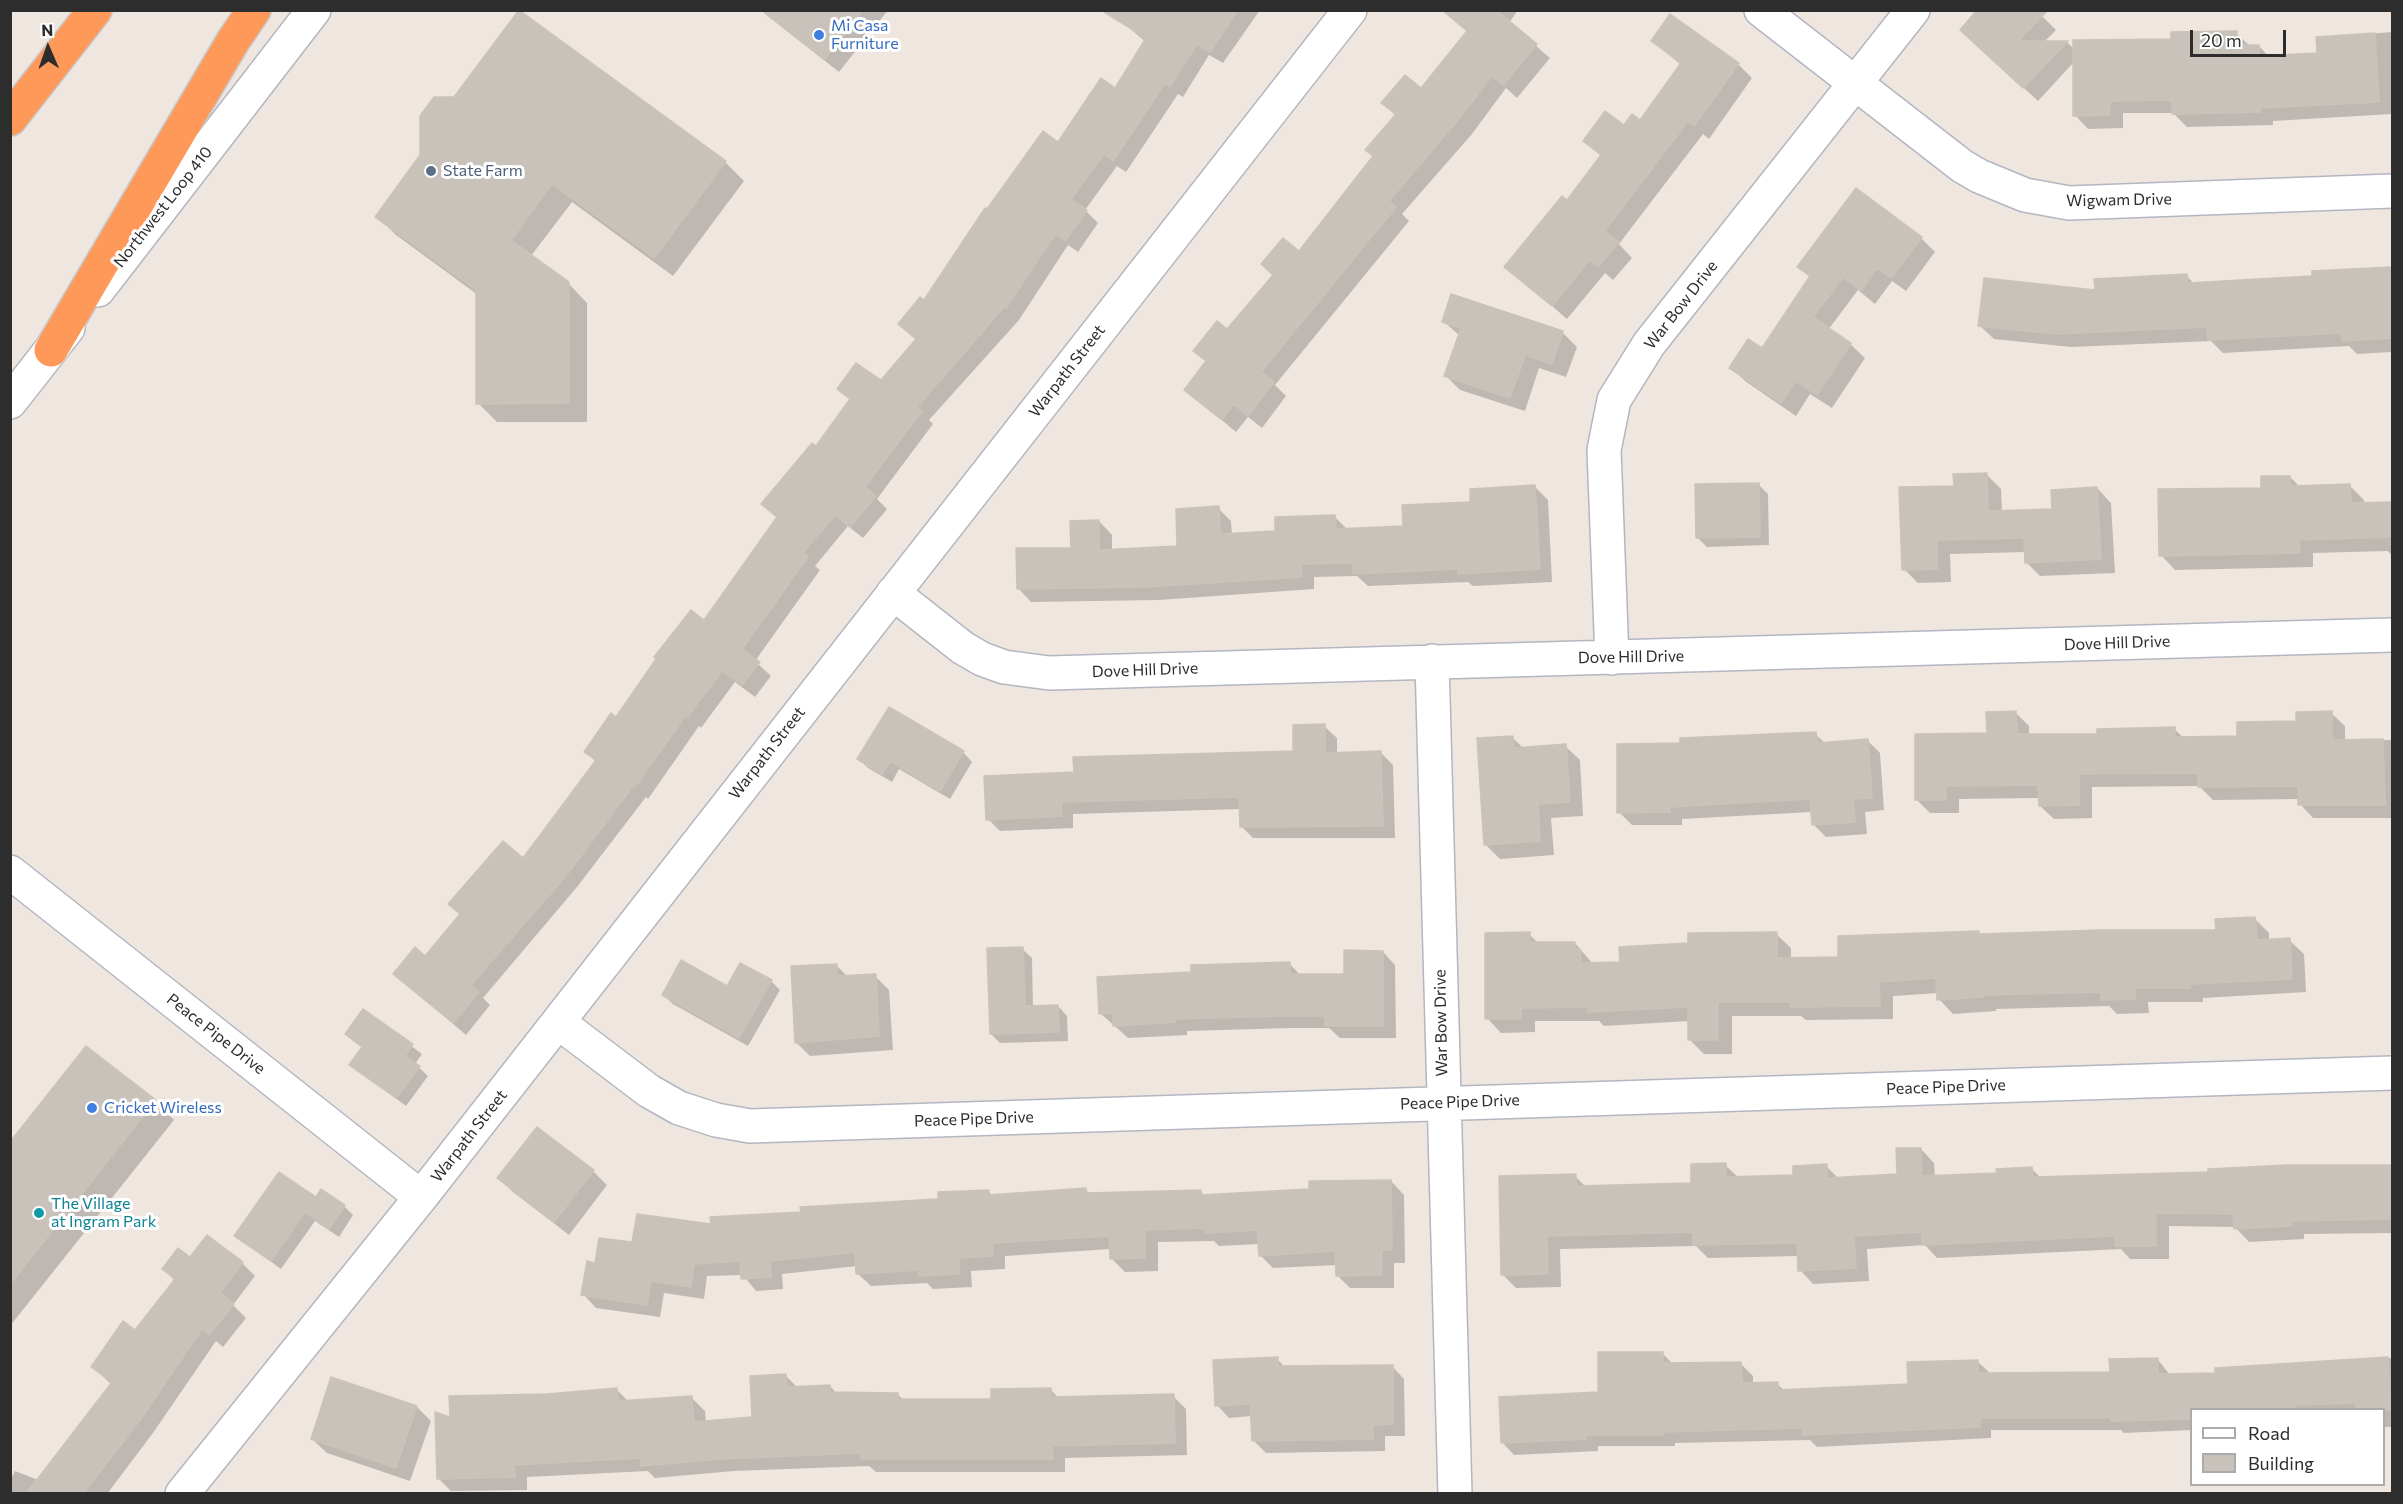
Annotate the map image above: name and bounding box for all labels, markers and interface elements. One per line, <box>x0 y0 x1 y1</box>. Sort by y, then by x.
place label: Mi Casa Furniture <box>831 16 899 54</box>
north arrow <box>18 18 78 78</box>
scale bar <box>2193 18 2289 56</box>
text: N <box>41 20 54 39</box>
marker: Mi Casa Furniture <box>812 28 826 42</box>
text: 20 m <box>2201 29 2242 51</box>
street label: Northwest Loop 410 <box>110 143 216 271</box>
place label: State Farm <box>443 161 523 181</box>
marker: State Farm <box>424 164 438 178</box>
street label: Wigwam Drive <box>2066 189 2172 211</box>
street label: War Bow Drive <box>1640 257 1722 353</box>
street label: Warpath Street <box>1025 321 1109 421</box>
street label: Dove Hill Drive <box>2063 632 2171 654</box>
street label: Dove Hill Drive <box>1578 646 1684 668</box>
street label: Dove Hill Drive <box>1091 659 1199 681</box>
street label: Warpath Street <box>725 703 809 803</box>
street label: War Bow Drive <box>1430 969 1452 1077</box>
street label: Peace Pipe Drive <box>163 990 269 1078</box>
street label: Peace Pipe Drive <box>1886 1075 2006 1099</box>
street label: Warpath Street <box>427 1086 511 1186</box>
street label: Peace Pipe Drive <box>1400 1090 1520 1114</box>
place label: Cricket Wireless <box>104 1098 222 1118</box>
marker: Cricket Wireless <box>85 1101 99 1115</box>
street label: Peace Pipe Drive <box>914 1107 1034 1131</box>
place label: The Village at Ingram Park <box>51 1194 156 1232</box>
marker: The Village at Ingram Park <box>32 1206 46 1220</box>
legend <box>2190 1408 2385 1486</box>
text: Road <box>2248 1422 2290 1444</box>
text: Building <box>2248 1452 2314 1474</box>

